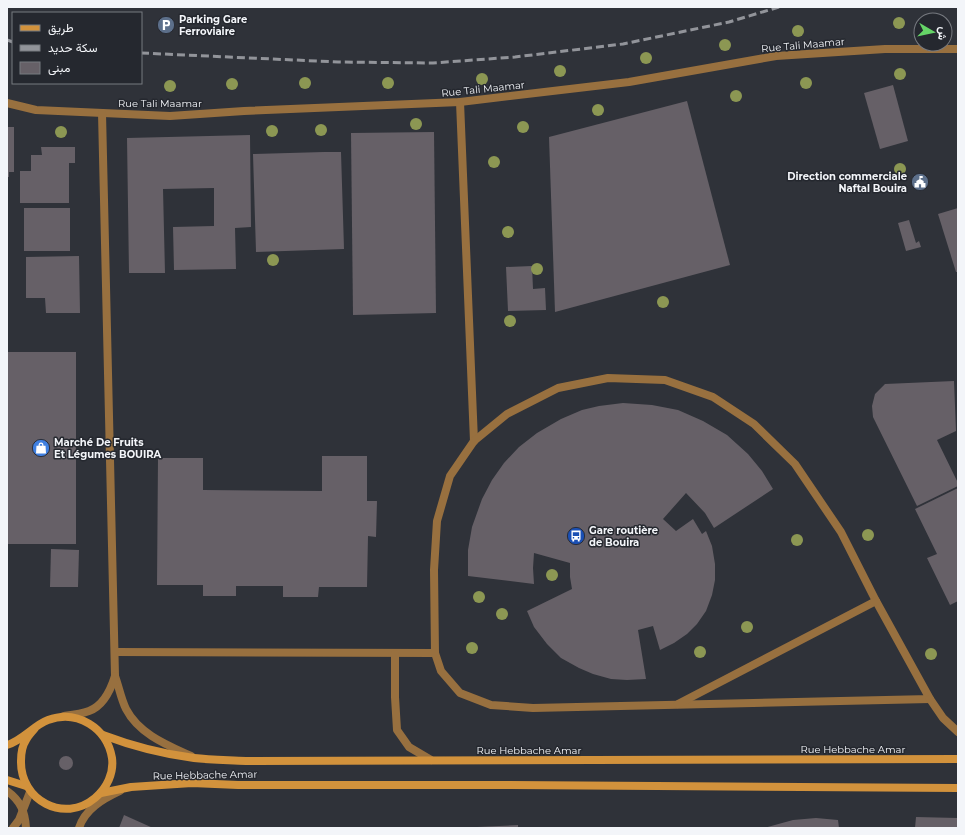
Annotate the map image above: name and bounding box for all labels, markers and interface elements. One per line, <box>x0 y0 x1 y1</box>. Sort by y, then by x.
legend <box>12 12 142 84</box>
north arrow <box>913 12 953 52</box>
place label: Parking Gare Ferroviaire <box>179 13 247 38</box>
parking icon: Parking Gare Ferroviaire <box>156 15 176 35</box>
text: طريق <box>48 20 74 36</box>
text: ش <box>935 26 951 41</box>
street label: Rue Tali Maamar <box>761 35 845 55</box>
text: سكة حديد <box>48 40 98 55</box>
text: مبنى <box>48 60 70 76</box>
street label: Rue Tali Maamar <box>441 78 525 100</box>
street label: Rue Tali Maamar <box>118 97 202 110</box>
place label: Direction commerciale Naftal Bouira <box>787 170 907 195</box>
public building icon: Direction commerciale Naftal Bouira <box>910 172 930 192</box>
place label: Marché De Fruits Et Légumes BOUIRA <box>54 436 162 461</box>
shop icon: Marché De Fruits Et Légumes BOUIRA <box>31 438 51 458</box>
place label: Gare routière de Bouira <box>589 524 658 549</box>
bus stop icon: Gare routière de Bouira <box>566 526 586 546</box>
street label: Rue Hebbache Amar <box>801 743 905 756</box>
street label: Rue Hebbache Amar <box>477 744 581 757</box>
street label: Rue Hebbache Amar <box>152 768 258 782</box>

